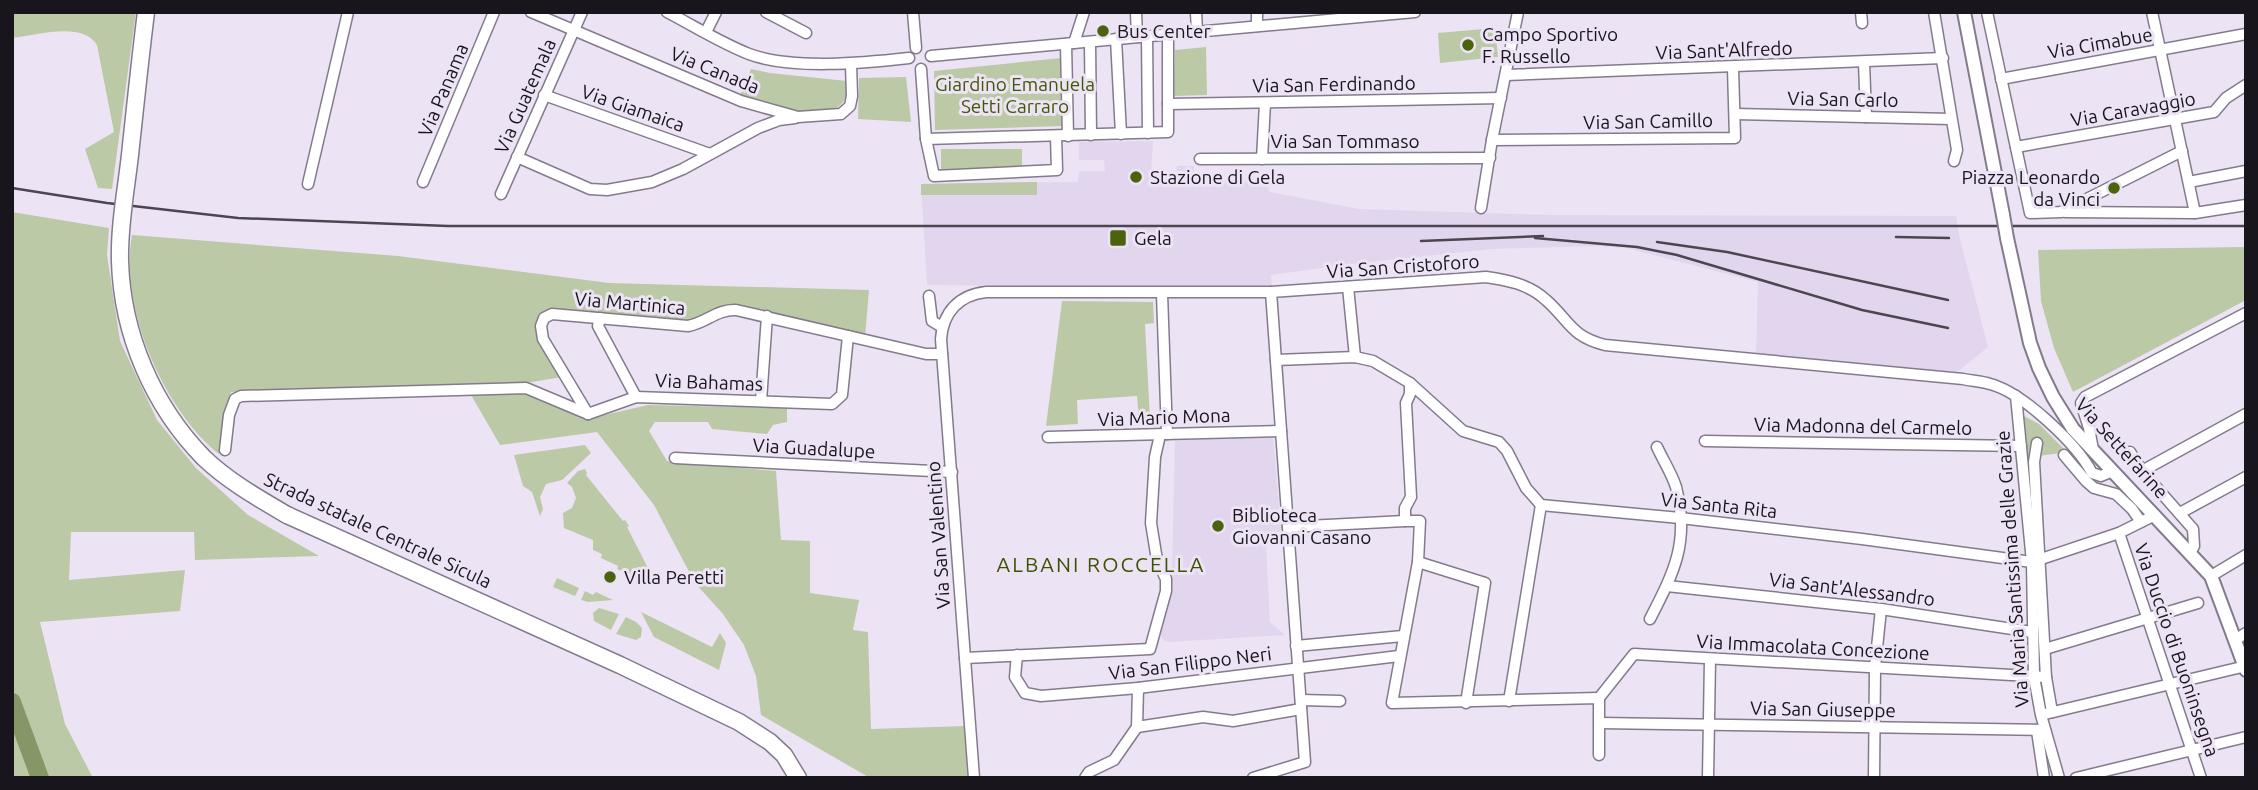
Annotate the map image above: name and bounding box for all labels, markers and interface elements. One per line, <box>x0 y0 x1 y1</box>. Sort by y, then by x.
place label: Bus Center <box>1117 20 1211 42</box>
marker: Bus Center <box>1095 23 1111 39</box>
place label: Campo Sportivo F. Russello <box>1482 23 1618 67</box>
street label: Via Cimabue <box>2046 23 2154 63</box>
street label: Via Guatemala <box>490 35 560 157</box>
marker: Campo Sportivo F. Russello <box>1460 37 1476 53</box>
street label: Via Sant'Alfredo <box>1655 37 1793 63</box>
street label: Via Panama <box>414 40 472 140</box>
street label: Via Canada <box>667 42 763 98</box>
street label: Via San Ferdinando <box>1252 72 1416 96</box>
park label: Giardino Emanuela Setti Carraro <box>935 73 1095 117</box>
street label: Via Giamaica <box>578 80 688 136</box>
street label: Via San Carlo <box>1787 87 1899 111</box>
street label: Via Caravaggio <box>2069 87 2197 131</box>
street label: Via San Camillo <box>1583 109 1713 133</box>
street label: Via San Tommaso <box>1270 130 1420 152</box>
place label: Stazione di Gela <box>1150 166 1285 188</box>
place label: Piazza Leonardo da Vinci <box>1961 166 2100 210</box>
marker: Stazione di Gela <box>1128 169 1144 185</box>
marker: Piazza Leonardo da Vinci <box>2106 180 2122 196</box>
place label: Gela <box>1134 227 1172 249</box>
marker: Gela <box>1108 228 1128 248</box>
street label: Via San Cristoforo <box>1326 250 1480 282</box>
street label: Via Martinica <box>574 287 686 319</box>
street label: Via Bahamas <box>655 369 763 395</box>
street label: Via Settefarine <box>2071 393 2173 503</box>
street label: Via Mario Mona <box>1097 404 1231 430</box>
street label: Via Madonna del Carmelo <box>1754 413 1972 439</box>
street label: Via Maria Santissima delle Grazie <box>1991 430 2033 708</box>
street label: Via Guadalupe <box>752 434 876 462</box>
street label: Via San Valentino <box>922 460 954 610</box>
street label: Strada statale Centrale Sicula <box>261 468 495 592</box>
street label: Via Santa Rita <box>1660 488 1778 522</box>
place label: Biblioteca Giovanni Casano <box>1232 504 1371 548</box>
marker: Biblioteca Giovanni Casano <box>1210 518 1226 534</box>
street label: Via Duccio di Buoninsegna <box>2130 540 2224 760</box>
district label: ALBANI ROCCELLA <box>997 552 1205 576</box>
place label: Villa Peretti <box>624 566 724 588</box>
street label: Via Sant'Alessandro <box>1768 568 1936 610</box>
marker: Villa Peretti <box>602 569 618 585</box>
street label: Via Immacolata Concezione <box>1696 630 1930 664</box>
street label: Via San Filippo Neri <box>1107 642 1273 684</box>
street label: Via San Giuseppe <box>1750 697 1896 721</box>

